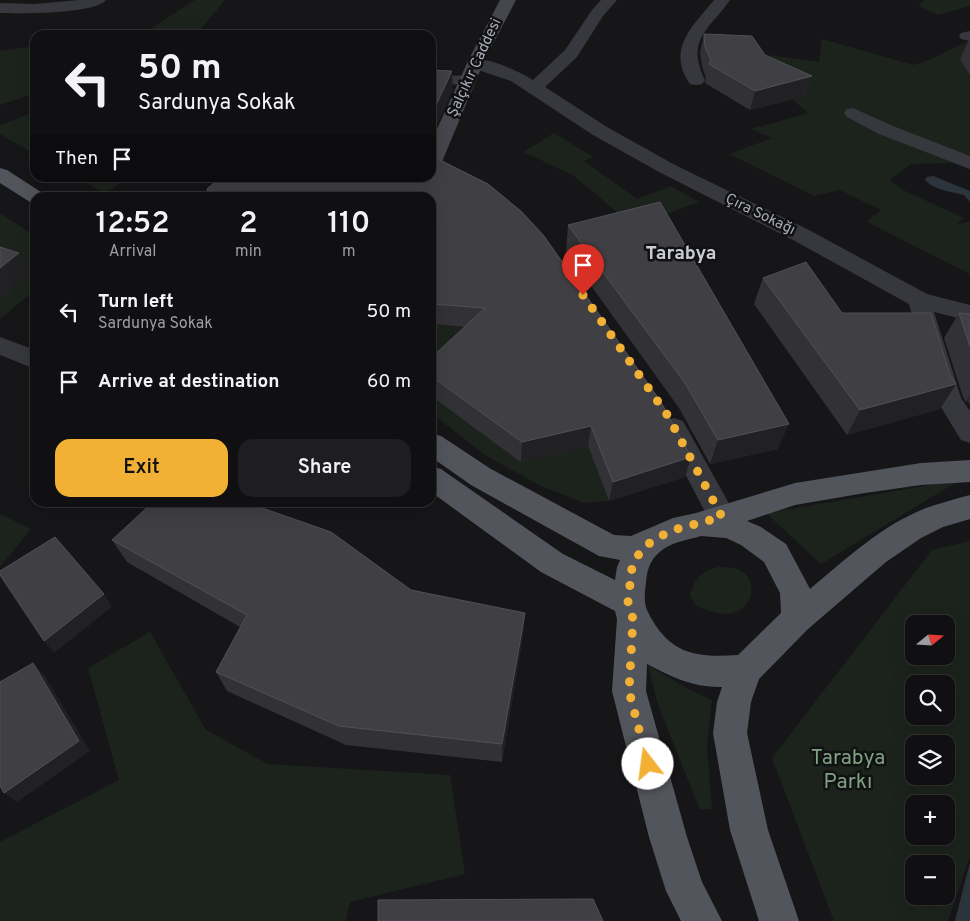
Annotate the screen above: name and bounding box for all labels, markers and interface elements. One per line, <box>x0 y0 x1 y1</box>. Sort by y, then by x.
street label: Şalçıkır Caddesi <box>444 16 506 120</box>
text: 50 m <box>138 47 222 91</box>
icon: left <box>55 50 120 115</box>
text: Sardunya Sokak <box>138 90 296 117</box>
icon: arrive <box>108 145 136 173</box>
text: Then <box>55 147 98 171</box>
street label: Çıra Sokağı <box>722 190 798 240</box>
text: 12:52 <box>96 206 170 243</box>
text: 2 <box>239 206 258 243</box>
text: 110 <box>327 206 370 243</box>
text: Arrival <box>109 242 156 262</box>
text: min <box>235 242 262 262</box>
text: m <box>342 242 356 262</box>
district label: Tarabya <box>646 242 716 266</box>
pin <box>562 244 604 295</box>
icon: arrive <box>569 251 597 279</box>
text: Turn left <box>98 290 174 314</box>
icon: left <box>55 298 83 326</box>
text: 50 m <box>366 300 411 324</box>
text: Sardunya Sokak <box>98 314 213 334</box>
icon: arrive <box>55 368 83 396</box>
text: Arrive at destination <box>98 370 279 394</box>
text: 60 m <box>367 370 411 394</box>
button: Exit <box>55 439 228 497</box>
button: Share <box>238 439 411 497</box>
north arrow <box>905 615 955 665</box>
map controls <box>905 615 955 905</box>
button: search <box>905 675 955 725</box>
button: layers <box>905 735 955 785</box>
position arrow <box>621 737 673 789</box>
park label: Tarabya Parkı <box>811 745 885 796</box>
button: + <box>905 795 955 845</box>
button: − <box>905 855 955 905</box>

